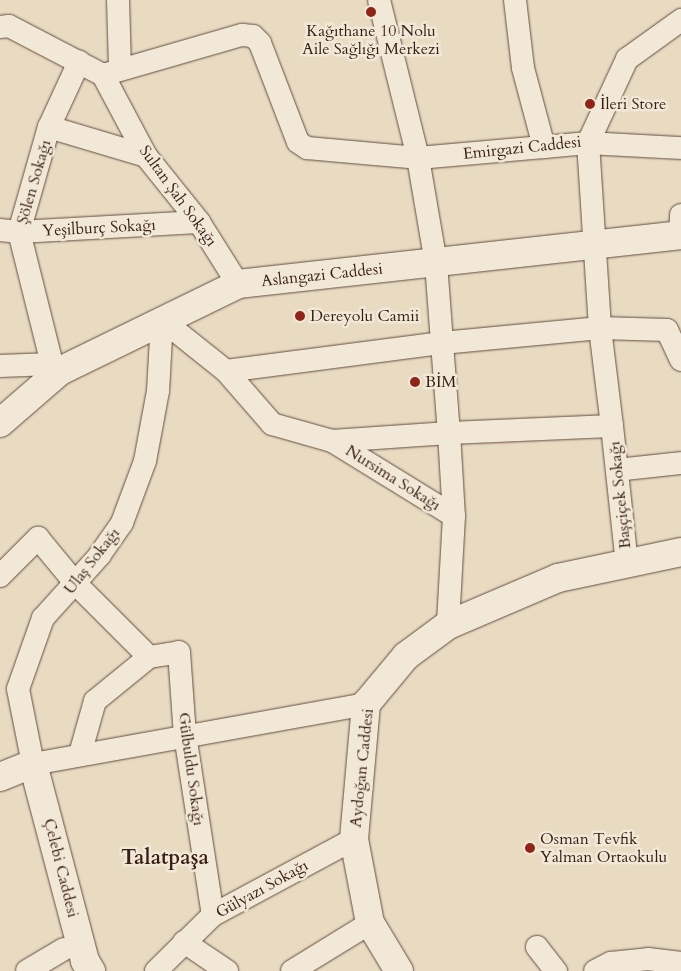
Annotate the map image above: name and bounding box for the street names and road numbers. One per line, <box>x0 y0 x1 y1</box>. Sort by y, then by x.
street label: Emirgazi Caddesi <box>462 132 582 164</box>
street label: Şölen Sokağı <box>13 138 55 226</box>
street label: Sultan Şah Sokağı <box>135 142 221 250</box>
street label: Yeşilburç Sokağı <box>42 215 156 241</box>
street label: Aslangazi Caddesi <box>260 259 384 291</box>
street label: Başçiçek Sokağı <box>605 440 635 550</box>
street label: Nursima Sokağı <box>342 441 444 515</box>
street label: Ulaş Sokağı <box>60 524 124 598</box>
street label: Aydoğan Caddesi <box>346 708 378 828</box>
street label: Gülbuldu Sokağı <box>174 711 208 827</box>
street label: Çelebi Caddesi <box>39 816 83 920</box>
street label: Gülyazı Sokağı <box>213 856 311 922</box>

